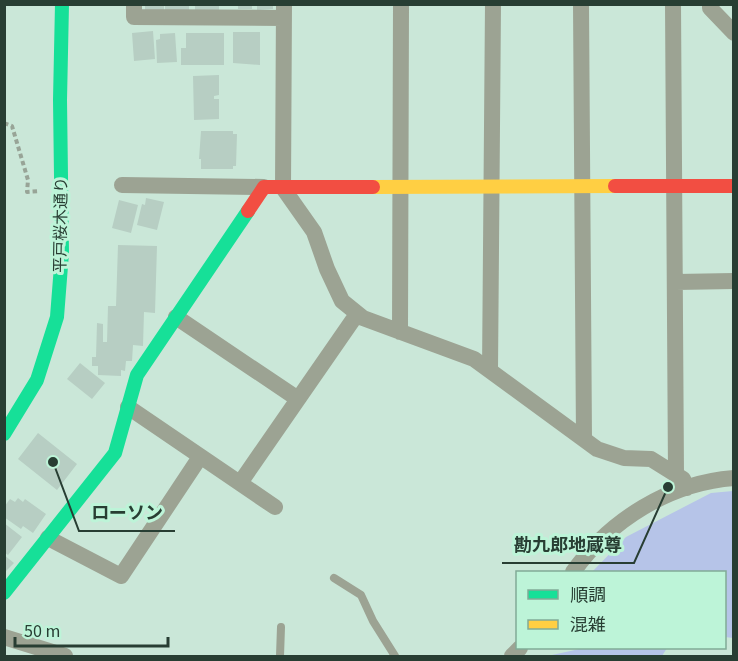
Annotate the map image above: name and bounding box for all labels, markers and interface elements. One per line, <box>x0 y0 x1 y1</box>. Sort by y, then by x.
street label: 平戸桜木通り <box>49 177 73 273</box>
callout: ローソン <box>79 495 175 531</box>
text: ローソン <box>91 501 163 526</box>
callout: 勘九郎地蔵尊 <box>502 527 634 563</box>
text: 勘九郎地蔵尊 <box>514 533 622 558</box>
legend <box>516 571 726 649</box>
text: 順調 <box>570 583 606 608</box>
scale bar <box>15 610 168 648</box>
text: 混雑 <box>570 613 606 638</box>
text: 50 m <box>24 619 60 644</box>

